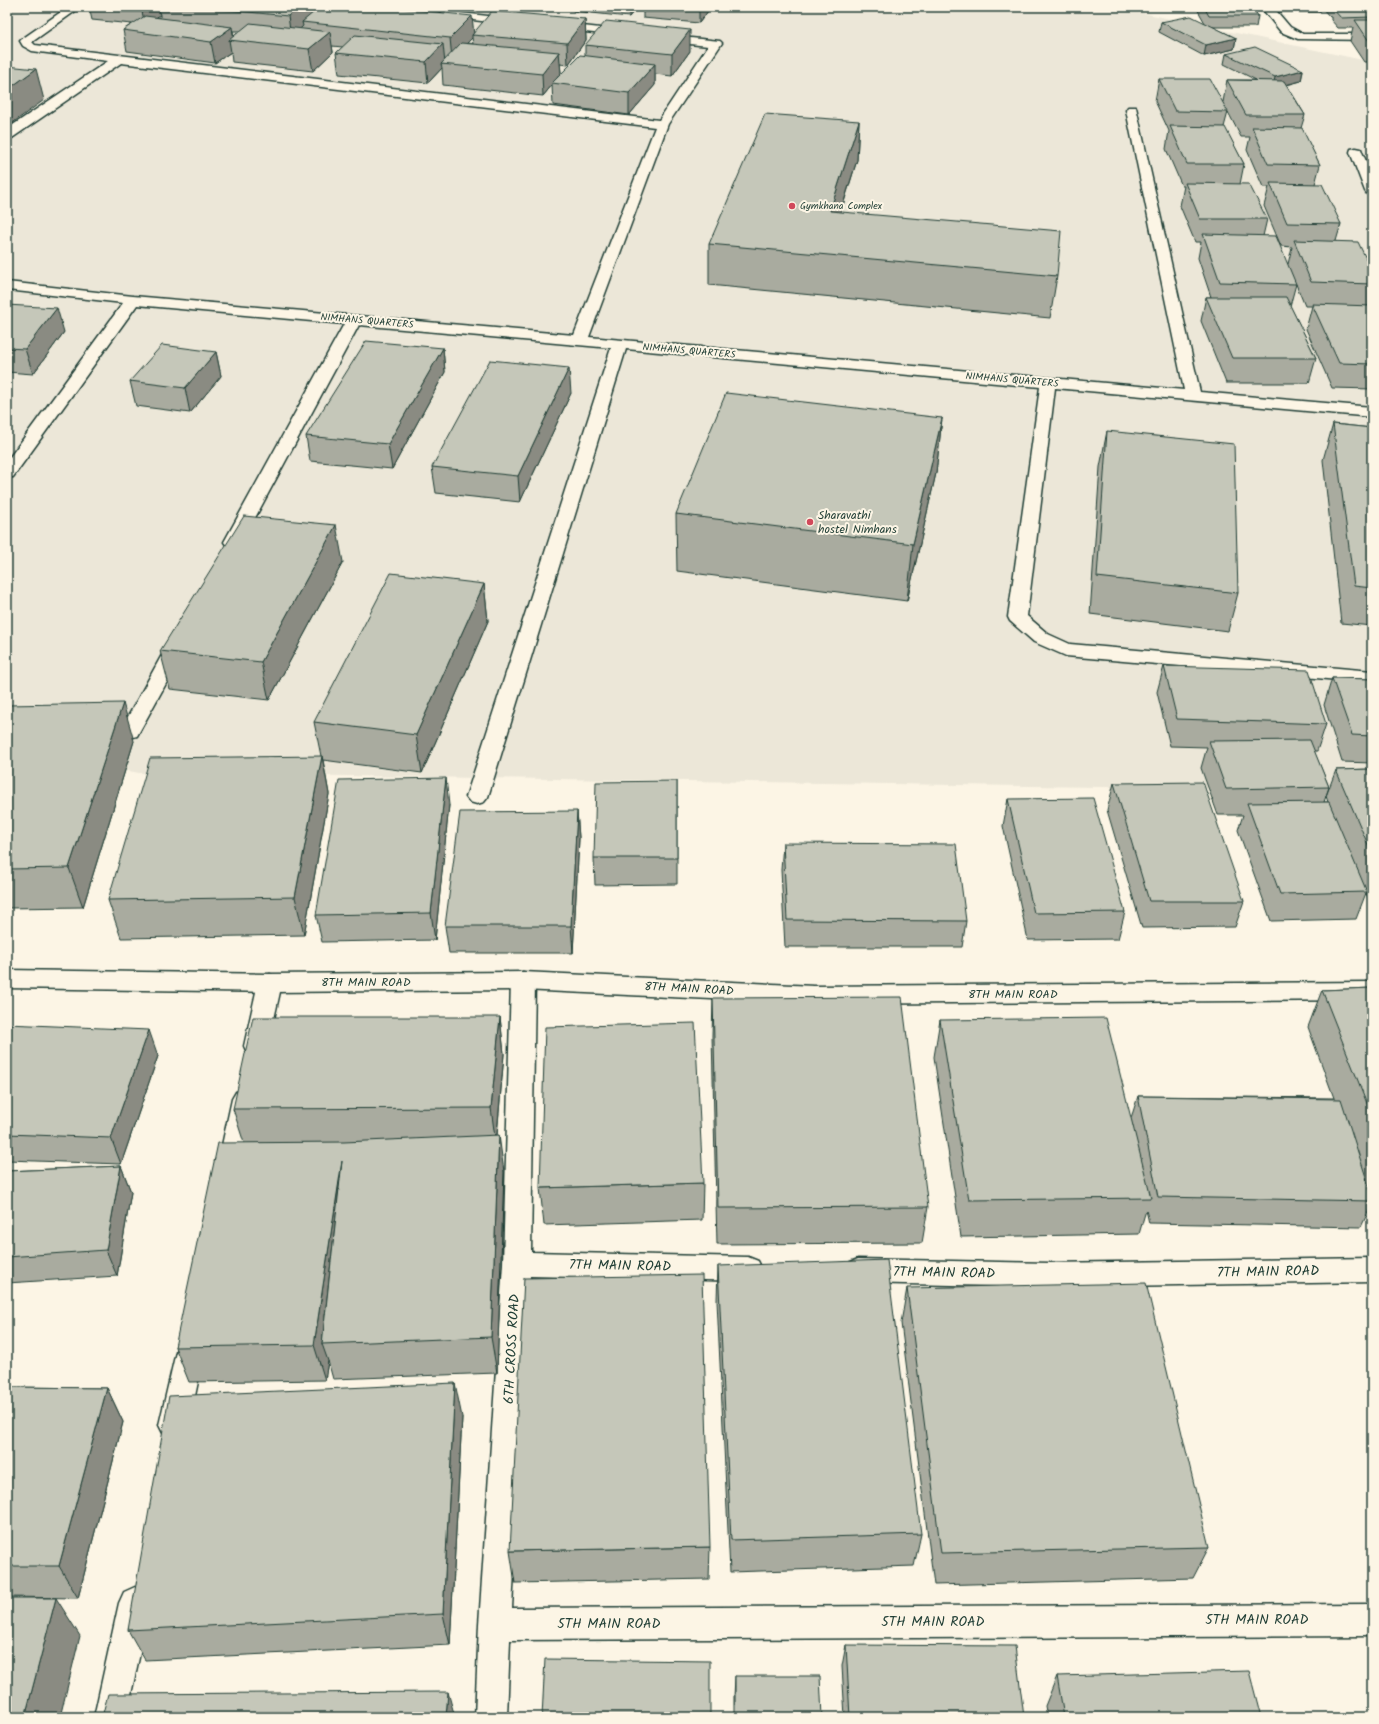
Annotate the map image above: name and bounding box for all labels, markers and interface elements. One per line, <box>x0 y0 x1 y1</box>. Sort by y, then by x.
place label: Gymkhana Complex <box>800 198 883 214</box>
marker: Gymkhana Complex <box>787 201 797 211</box>
street label: NIMHANS QUARTERS <box>320 309 415 333</box>
street label: NIMHANS QUARTERS <box>642 339 737 363</box>
street label: NIMHANS QUARTERS <box>965 368 1060 392</box>
place label: Sharavathi hostel Nimhans <box>818 506 897 539</box>
marker: Sharavathi hostel Nimhans <box>805 517 815 527</box>
street label: 8TH MAIN ROAD <box>321 973 411 992</box>
street label: 8TH MAIN ROAD <box>644 977 734 1001</box>
street label: 8TH MAIN ROAD <box>968 985 1058 1004</box>
street label: 7TH MAIN ROAD <box>569 1254 671 1278</box>
street label: 7TH MAIN ROAD <box>1217 1260 1319 1284</box>
street label: 7TH MAIN ROAD <box>893 1261 995 1285</box>
street label: 6TH CROSS ROAD <box>498 1293 526 1405</box>
street label: 5TH MAIN ROAD <box>1205 1609 1309 1631</box>
street label: 5TH MAIN ROAD <box>881 1611 985 1633</box>
street label: 5TH MAIN ROAD <box>557 1613 661 1635</box>

